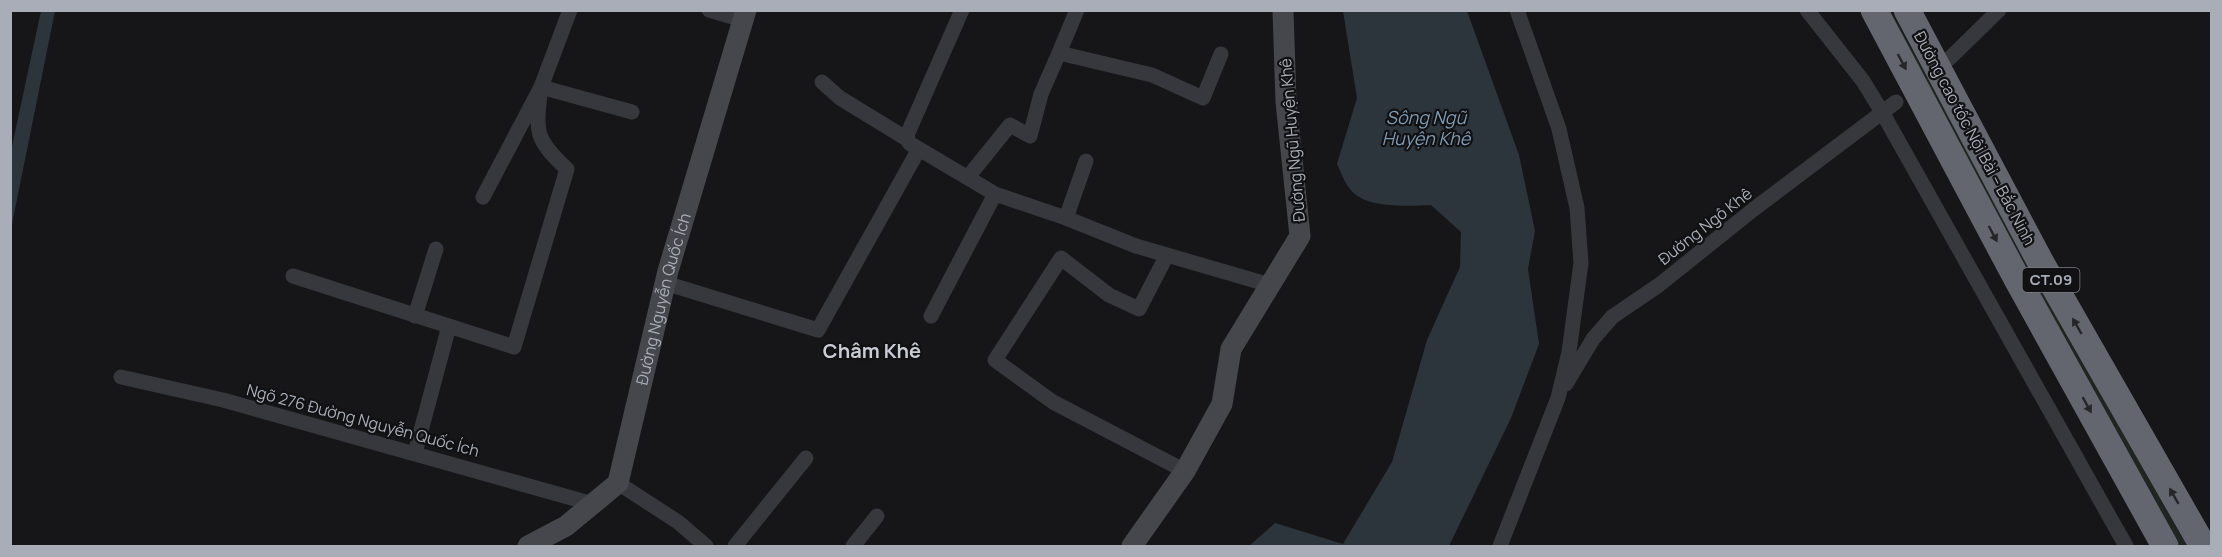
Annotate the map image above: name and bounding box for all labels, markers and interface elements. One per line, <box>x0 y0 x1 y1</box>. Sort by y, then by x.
street label: Đường cao tốc Nội Bài – Bắc Ninh <box>1909 27 2041 249</box>
one-way arrow <box>1897 54 1907 71</box>
street label: Đường Ngũ Huyện Khê <box>1274 57 1310 223</box>
water label: Sông Ngũ Huyện Khê <box>1382 105 1472 150</box>
street label: Đường Ngô Khê <box>1654 182 1756 270</box>
street label: Đường Nguyễn Quốc Ích <box>631 210 696 387</box>
one-way arrow <box>1988 226 1998 243</box>
road number: CT.09 <box>2022 268 2080 292</box>
one-way arrow <box>2072 318 2083 334</box>
district label: Châm Khê <box>823 337 921 364</box>
street label: Ngõ 276 Đường Nguyễn Quốc Ích <box>244 378 482 462</box>
one-way arrow <box>2082 397 2092 414</box>
one-way arrow <box>2169 487 2179 504</box>

